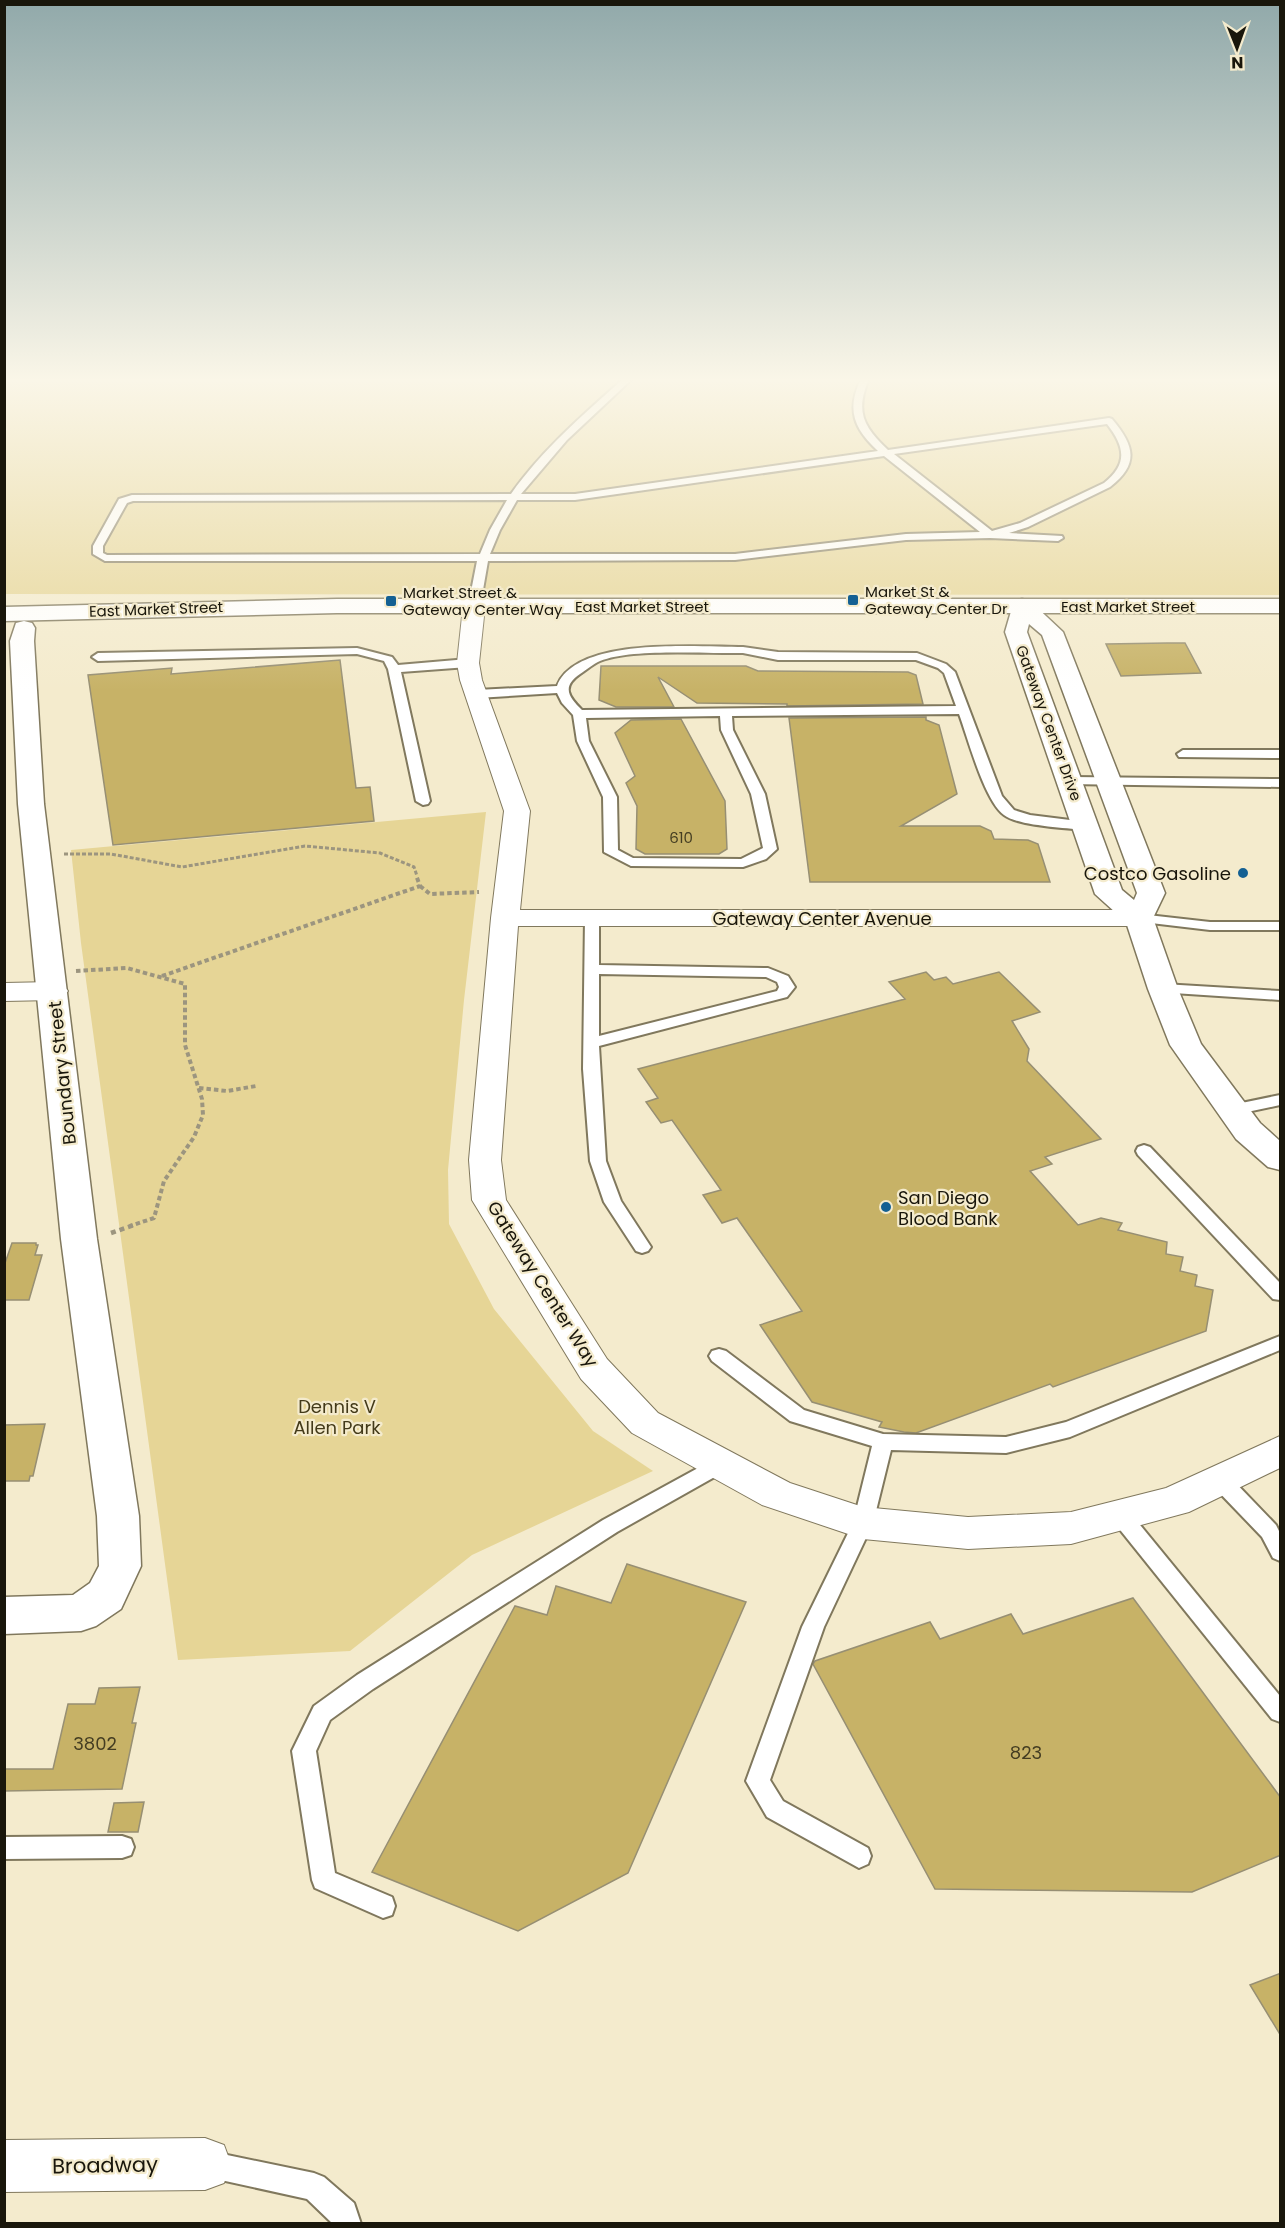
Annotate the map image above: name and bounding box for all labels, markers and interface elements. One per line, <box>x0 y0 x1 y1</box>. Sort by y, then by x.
north arrow <box>1207 18 1267 78</box>
text: N <box>1231 51 1243 74</box>
place label: Market St & Gateway Center Dr <box>865 581 1008 619</box>
place label: Market Street & Gateway Center Way <box>403 582 563 620</box>
marker: Market St & Gateway Center Dr <box>846 593 860 607</box>
marker: Market Street & Gateway Center Way <box>384 594 398 608</box>
street label: East Market Street <box>89 596 223 622</box>
street label: East Market Street <box>575 596 709 617</box>
street label: East Market Street <box>1061 596 1195 617</box>
street label: Gateway Center Drive <box>1011 642 1087 804</box>
house number: 610 <box>669 827 693 848</box>
place label: Costco Gasoline <box>1084 861 1231 886</box>
marker: Costco Gasoline <box>1236 866 1250 880</box>
street label: Gateway Center Avenue <box>712 906 932 931</box>
street label: Boundary Street <box>42 1000 82 1146</box>
place label: San Diego Blood Bank <box>898 1185 998 1231</box>
street label: Gateway Center Way <box>482 1196 604 1372</box>
marker: San Diego Blood Bank <box>879 1200 893 1214</box>
park label: Dennis V Allen Park <box>293 1394 381 1440</box>
house number: 3802 <box>73 1731 117 1756</box>
house number: 823 <box>1010 1740 1042 1765</box>
street label: Broadway <box>52 2150 158 2180</box>

